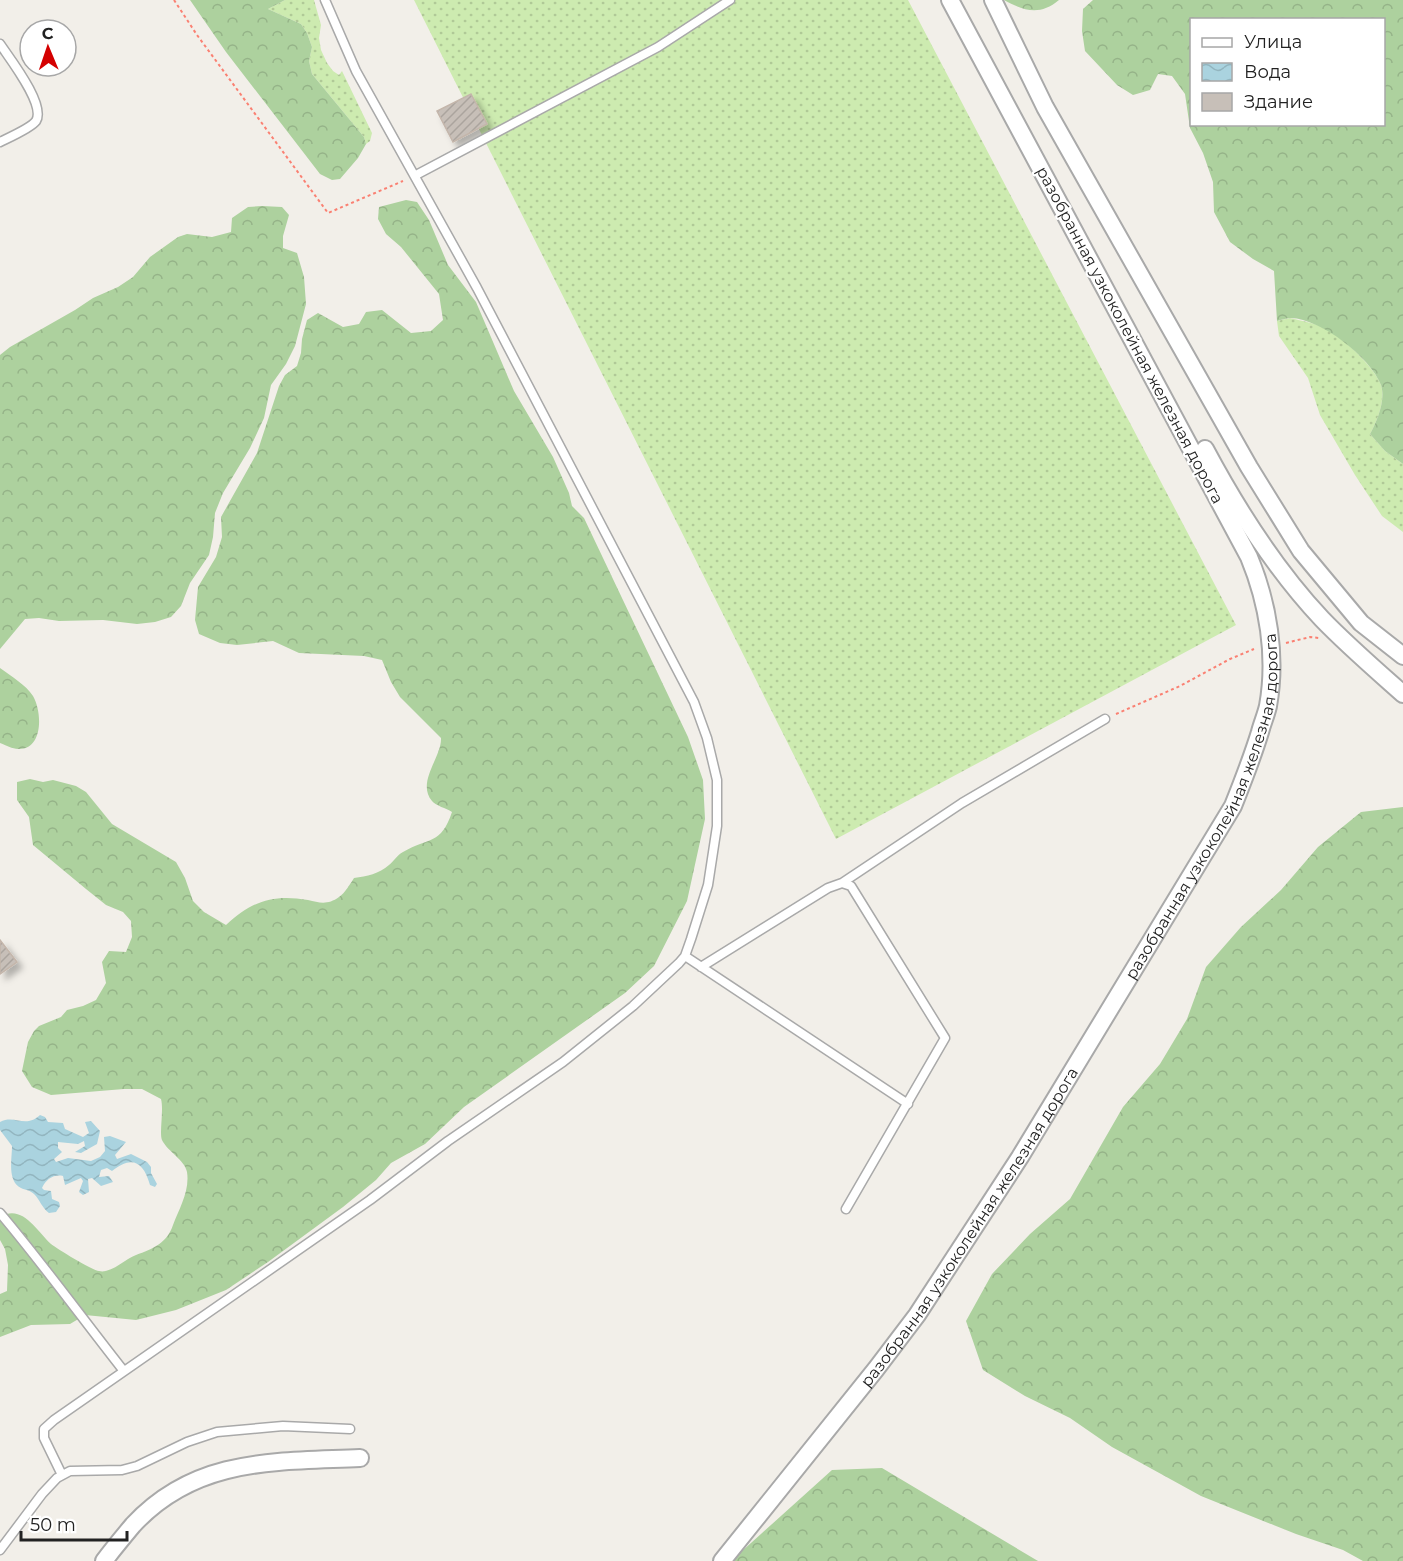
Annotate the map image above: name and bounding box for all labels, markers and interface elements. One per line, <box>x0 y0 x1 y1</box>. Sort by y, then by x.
north arrow <box>18 18 78 78</box>
legend <box>1190 18 1385 126</box>
text: С <box>41 24 54 43</box>
text: Улица <box>1244 31 1302 53</box>
text: Вода <box>1244 61 1291 83</box>
text: Здание <box>1244 91 1313 113</box>
street label: разобранная узкоколейная железная дорога <box>1033 163 1227 507</box>
street label: разобранная узкоколейная железная дорога <box>1121 633 1281 983</box>
street label: разобранная узкоколейная железная дорога <box>856 1064 1082 1390</box>
scale bar <box>21 1504 128 1542</box>
text: 50 m <box>30 1514 76 1536</box>

